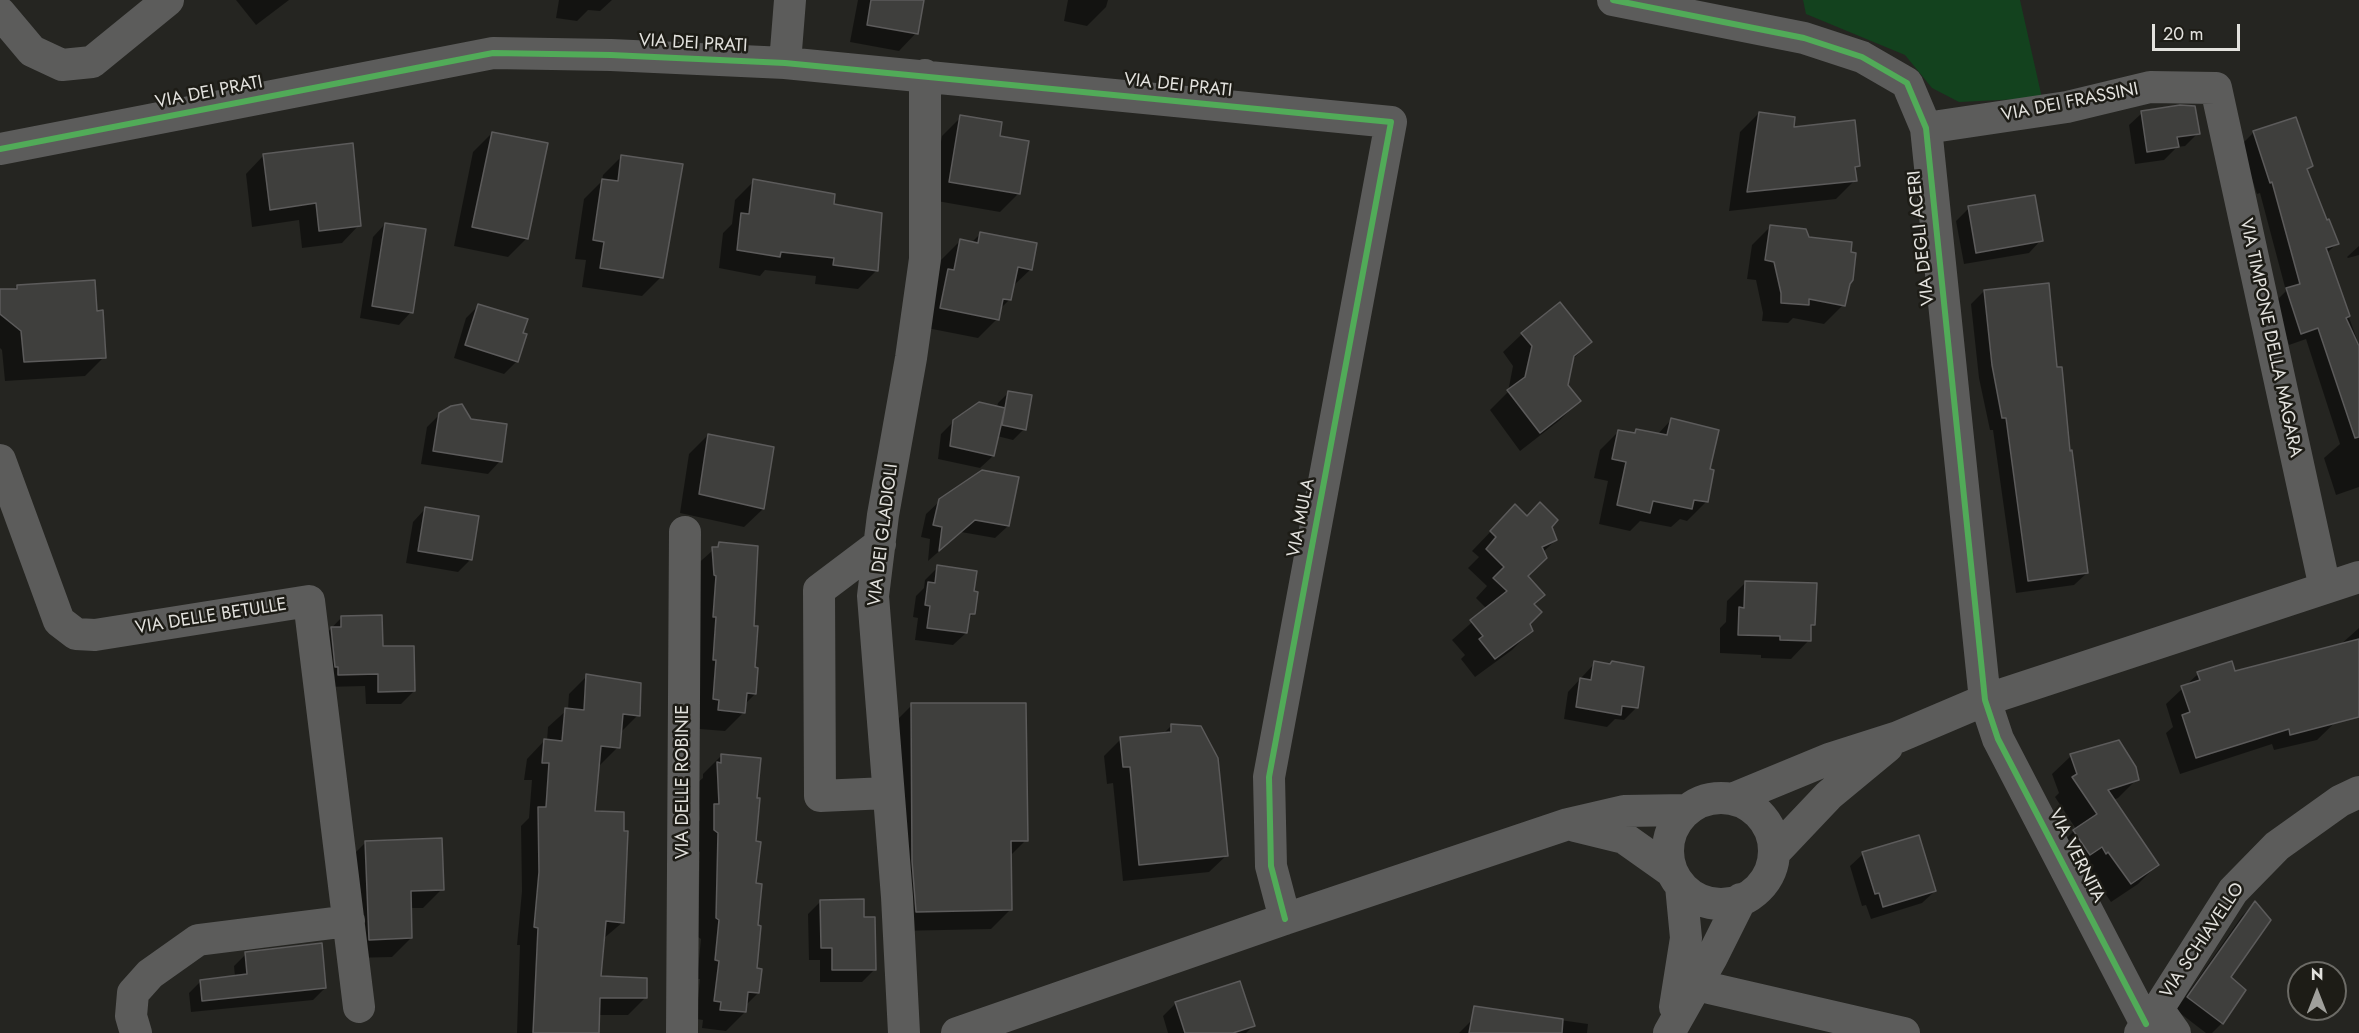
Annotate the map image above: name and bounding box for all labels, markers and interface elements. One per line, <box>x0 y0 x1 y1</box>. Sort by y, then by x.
scale bar <box>2155 12 2244 50</box>
text: 20 m <box>2163 21 2203 47</box>
street label: VIA DEI PRATI <box>638 30 748 58</box>
street label: VIA DEI PRATI <box>1123 70 1233 102</box>
street label: VIA DEI PRATI <box>154 72 264 114</box>
street label: VIA DEI FRASSINI <box>2000 79 2140 127</box>
street label: VIA DEGLI ACERI <box>1904 169 1940 307</box>
street label: VIA TIMPONE DELLA MAGARA <box>2234 217 2306 459</box>
street label: VIA DEI GLADIOLI <box>865 463 903 607</box>
street label: VIA MULA <box>1284 477 1320 559</box>
street label: VIA DELLE BETULLE <box>134 594 288 640</box>
street label: VIA DELLE ROBINIE <box>673 705 695 859</box>
street label: VIA VERNITA <box>2043 806 2109 906</box>
street label: VIA SCHIAVELLO <box>2156 879 2250 1003</box>
north arrow <box>2287 961 2347 1021</box>
text: N <box>2311 963 2323 986</box>

